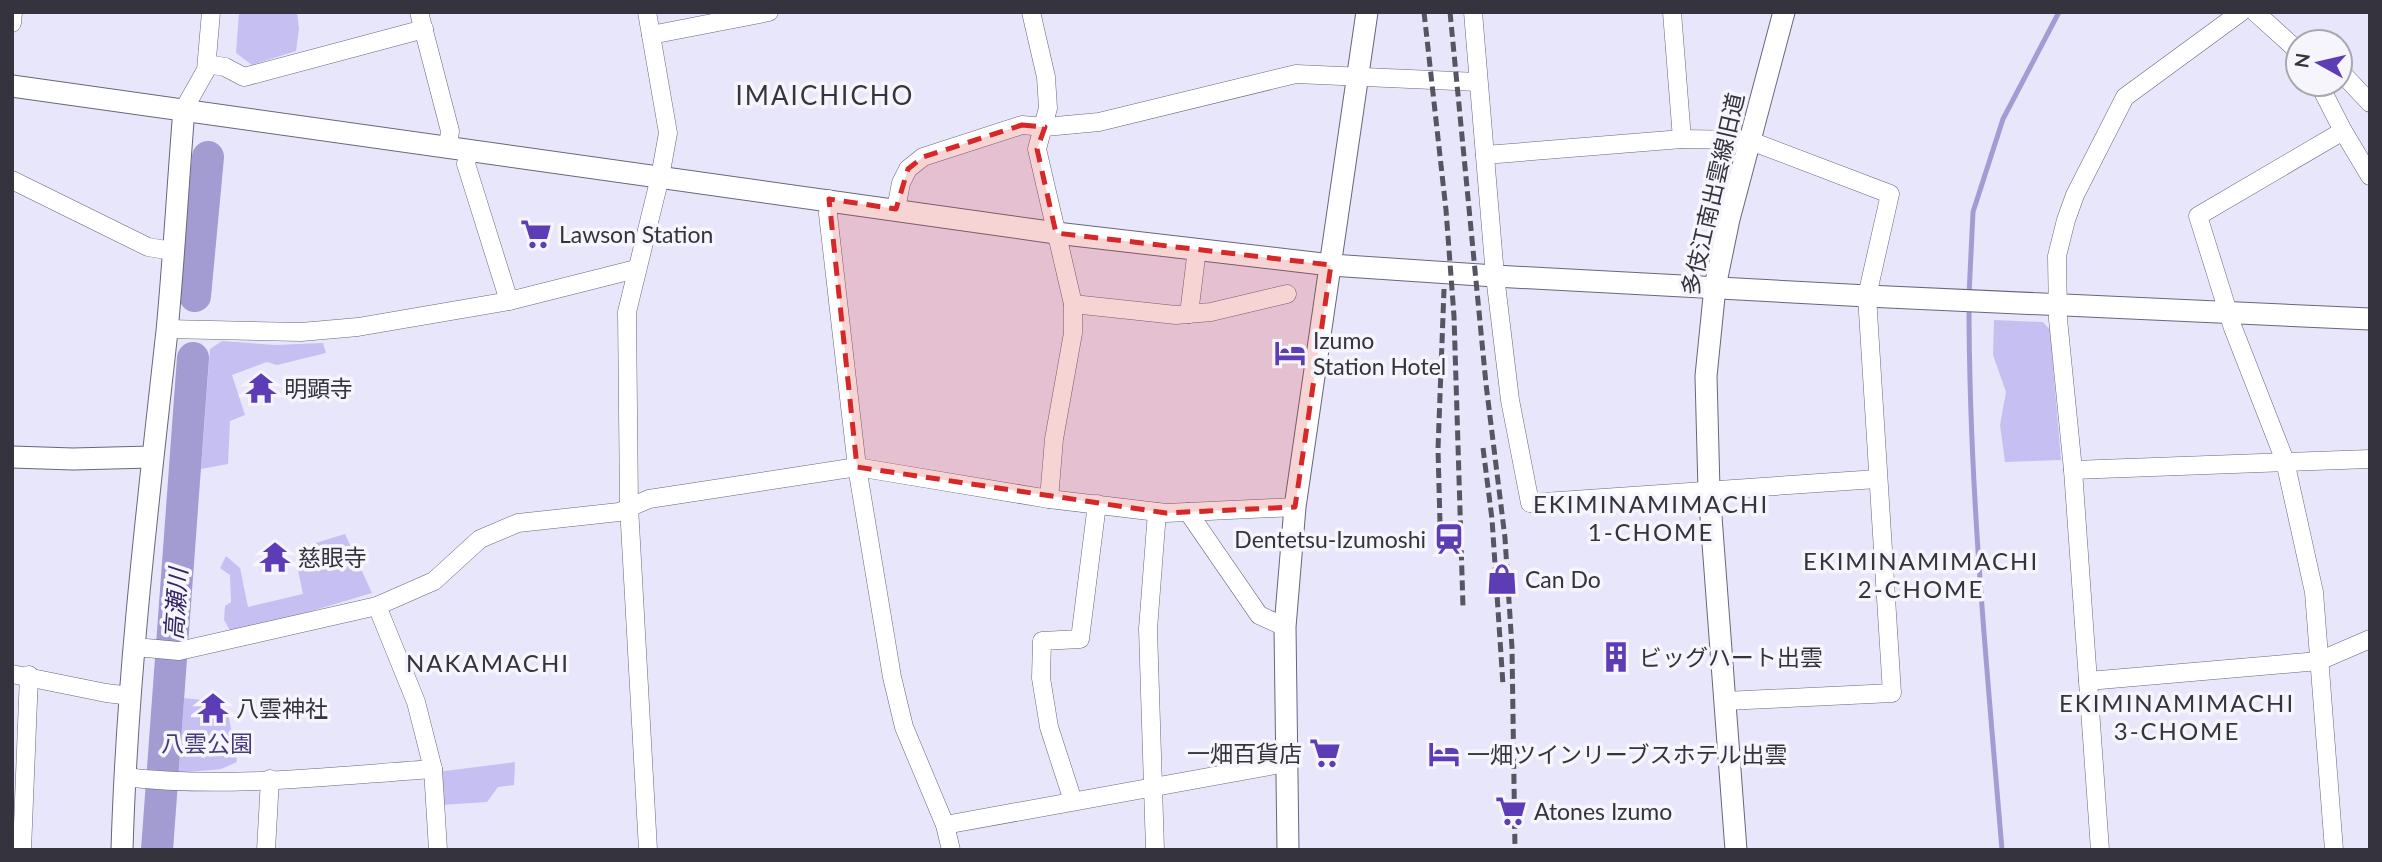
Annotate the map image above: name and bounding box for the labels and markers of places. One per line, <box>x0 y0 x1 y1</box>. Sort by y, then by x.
supermarket icon: Lawson Station <box>519 217 553 251</box>
place label: Lawson Station <box>559 220 713 248</box>
place label: Izumo Station Hotel <box>1313 326 1446 380</box>
hotel icon: Izumo Station Hotel <box>1273 336 1307 370</box>
temple icon: 明顕寺 <box>244 371 278 405</box>
place label: 明顕寺 <box>284 374 353 402</box>
station icon: Dentetsu-Izumoshi <box>1432 522 1466 556</box>
place label: Dentetsu-Izumoshi <box>1234 525 1426 553</box>
temple icon: 慈眼寺 <box>258 540 292 574</box>
place label: 慈眼寺 <box>298 543 367 571</box>
shop icon: Can Do <box>1485 562 1519 596</box>
place label: Can Do <box>1525 565 1601 593</box>
building icon: ビッグハート出雲 <box>1599 640 1633 674</box>
place label: ビッグハート出雲 <box>1639 643 1823 671</box>
temple icon: 八雲神社 <box>196 691 230 725</box>
place label: 八雲神社 <box>236 694 328 722</box>
supermarket icon: 一畑百貨店 <box>1308 736 1342 770</box>
hotel icon: 一畑ツインリーブスホテル出雲 <box>1427 737 1461 771</box>
place label: 一畑百貨店 <box>1187 739 1302 767</box>
place label: 一畑ツインリーブスホテル出雲 <box>1467 740 1788 768</box>
supermarket icon: Atones Izumo <box>1494 794 1528 828</box>
place label: Atones Izumo <box>1534 797 1672 825</box>

